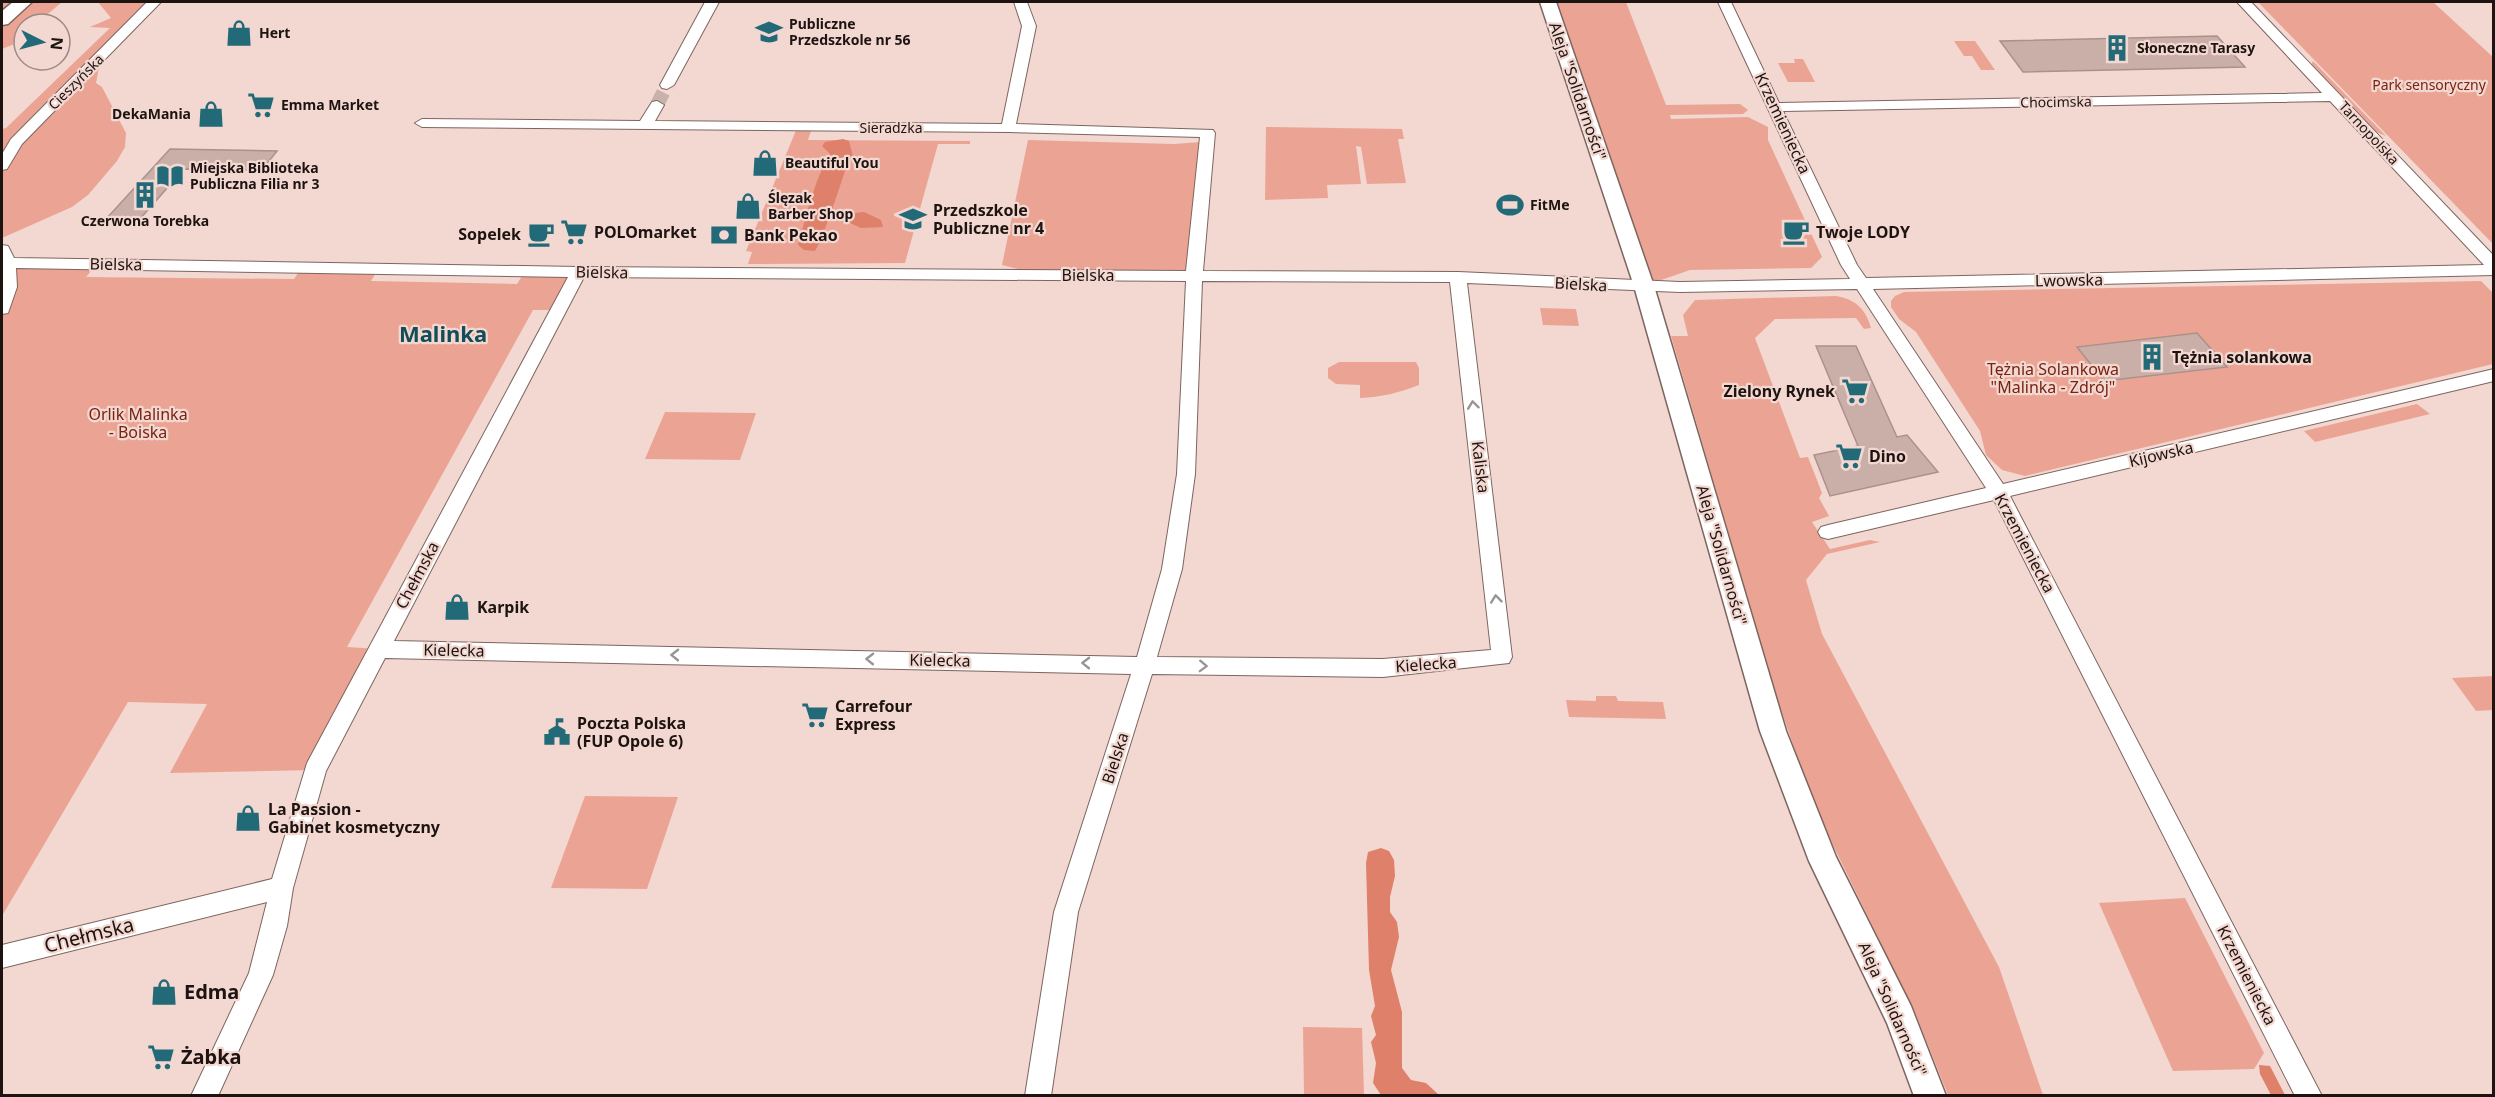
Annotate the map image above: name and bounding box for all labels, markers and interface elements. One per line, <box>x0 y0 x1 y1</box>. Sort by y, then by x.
north arrow <box>12 12 72 72</box>
place label: Publiczne Przedszkole nr 56 <box>789 14 911 49</box>
school or university icon: Publiczne Przedszkole nr 56 <box>754 17 784 47</box>
shop icon: Hert <box>224 18 254 48</box>
street label: Aleja "Solidarności" <box>1544 19 1612 163</box>
place label: Hert <box>259 23 290 42</box>
building icon: Słoneczne Tarasy <box>2102 33 2132 63</box>
text: N <box>45 36 69 51</box>
place label: Słoneczne Tarasy <box>2137 38 2255 57</box>
street label: Cieszyńska <box>44 50 108 114</box>
street label: Krzemieniecka <box>1750 69 1816 177</box>
park label: Park sensoryczny <box>2372 75 2487 94</box>
supermarket icon: Emma Market <box>246 90 276 120</box>
street label: Chocimska <box>2020 91 2092 112</box>
place label: Emma Market <box>281 95 379 114</box>
street label: Tarnopolska <box>2335 97 2404 168</box>
shop icon: DekaMania <box>196 99 226 129</box>
place label: DekaMania <box>112 104 191 123</box>
street label: Sieradzka <box>859 118 923 137</box>
shop icon: Beautiful You <box>750 148 780 178</box>
place label: Beautiful You <box>785 153 879 172</box>
place label: Miejska Biblioteka Publiczna Filia nr 3 <box>190 158 320 193</box>
library icon: Miejska Biblioteka Publiczna Filia nr 3 <box>155 161 185 191</box>
building icon: Czerwona Torebka <box>130 180 160 210</box>
place label: Ślęzak Barber Shop <box>768 188 854 223</box>
sports icon: FitMe <box>1495 190 1525 220</box>
shop icon: Ślęzak Barber Shop <box>733 191 763 221</box>
place label: FitMe <box>1530 195 1570 214</box>
place label: Przedszkole Publiczne nr 4 <box>933 199 1044 239</box>
school or university icon: Przedszkole Publiczne nr 4 <box>898 204 928 234</box>
place label: Czerwona Torebka <box>81 211 209 230</box>
supermarket icon: POLOmarket <box>559 217 589 247</box>
cafe icon: Twoje LODY <box>1781 217 1811 247</box>
cafe icon: Sopelek <box>526 219 556 249</box>
bank icon: Bank Pekao <box>709 220 739 250</box>
place label: POLOmarket <box>594 221 697 243</box>
place label: Twoje LODY <box>1816 221 1911 243</box>
place label: Sopelek <box>458 223 521 245</box>
place label: Bank Pekao <box>744 224 838 246</box>
street label: Bielska <box>89 253 143 275</box>
street label: Bielska <box>575 261 629 283</box>
street label: Bielska <box>1062 264 1114 286</box>
street label: Lwowska <box>2035 268 2103 292</box>
street label: Bielska <box>1554 272 1608 296</box>
district label: Malinka <box>399 318 487 348</box>
building icon: Tężnia solankowa <box>2137 342 2167 372</box>
place label: Tężnia solankowa <box>2172 346 2312 368</box>
park label: Tężnia Solankowa "Malinka - Zdrój" <box>1987 358 2119 398</box>
supermarket icon: Zielony Rynek <box>1840 376 1870 406</box>
place label: Zielony Rynek <box>1723 380 1835 402</box>
one-way arrow <box>1468 401 1480 410</box>
park label: Orlik Malinka - Boiska <box>88 403 188 443</box>
street label: Kijowska <box>2127 436 2195 472</box>
street label: Kaliska <box>1467 440 1495 494</box>
supermarket icon: Dino <box>1834 441 1864 471</box>
place label: Dino <box>1869 445 1906 467</box>
street label: Aleja "Solidarności" <box>1691 482 1753 628</box>
street label: Krzemieniecka <box>1990 490 2060 596</box>
street label: Chełmska <box>390 537 444 613</box>
shop icon: Karpik <box>442 592 472 622</box>
one-way arrow <box>1491 594 1503 603</box>
place label: Karpik <box>477 596 529 618</box>
street label: Kielecka <box>423 638 485 662</box>
one-way arrow <box>671 648 680 661</box>
street label: Kielecka <box>909 648 971 672</box>
street label: Kielecka <box>1395 651 1457 677</box>
one-way arrow <box>866 652 875 665</box>
one-way arrow <box>1082 657 1091 669</box>
one-way arrow <box>1199 660 1208 672</box>
place label: Carrefour Express <box>835 695 912 735</box>
supermarket icon: Carrefour Express <box>800 700 830 730</box>
place label: Poczta Polska (FUP Opole 6) <box>577 712 686 752</box>
public building icon: Poczta Polska (FUP Opole 6) <box>542 717 572 747</box>
street label: Bielska <box>1096 729 1134 787</box>
place label: La Passion - Gabinet kosmetyczny <box>268 798 441 838</box>
shop icon: La Passion - Gabinet kosmetyczny <box>233 803 263 833</box>
street label: Chełmska <box>41 910 137 959</box>
street label: Krzemieniecka <box>2212 921 2282 1029</box>
street label: Aleja "Solidarności" <box>1853 938 1933 1080</box>
shop icon: Edma <box>149 977 179 1007</box>
place label: Edma <box>184 978 239 1005</box>
supermarket icon: Żabka <box>146 1042 176 1072</box>
place label: Żabka <box>181 1043 242 1070</box>

